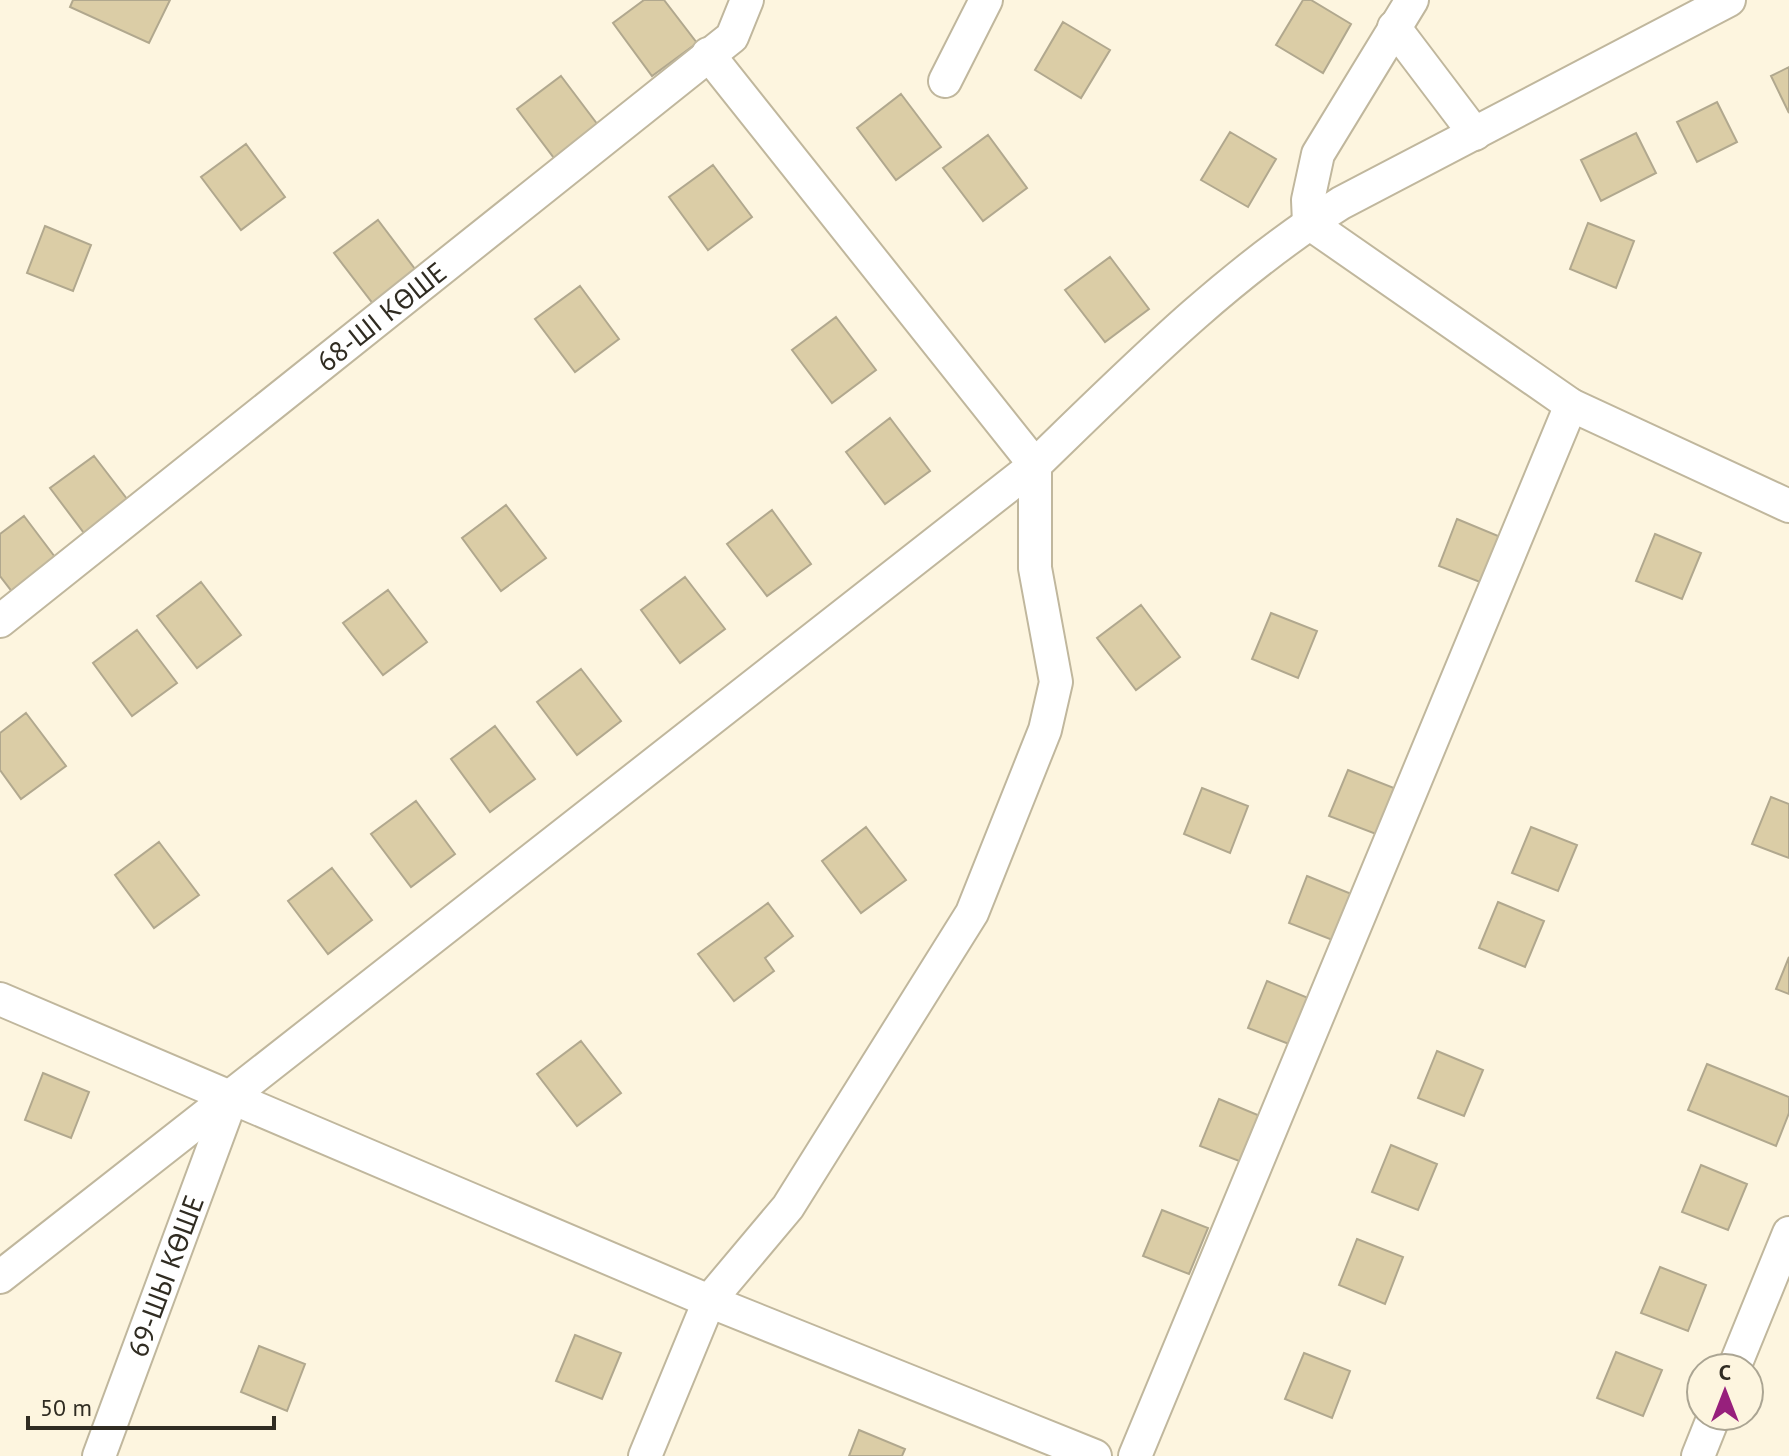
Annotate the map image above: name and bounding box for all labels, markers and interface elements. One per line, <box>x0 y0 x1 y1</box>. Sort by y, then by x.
street label: 68-ШІ КӨШЕ <box>309 253 454 379</box>
street label: 69-ШЫ КӨШЕ <box>118 1190 212 1362</box>
north arrow <box>1685 1352 1765 1432</box>
text: С <box>1719 1358 1731 1386</box>
scale bar <box>28 1380 274 1430</box>
text: 50 m <box>40 1392 92 1423</box>

